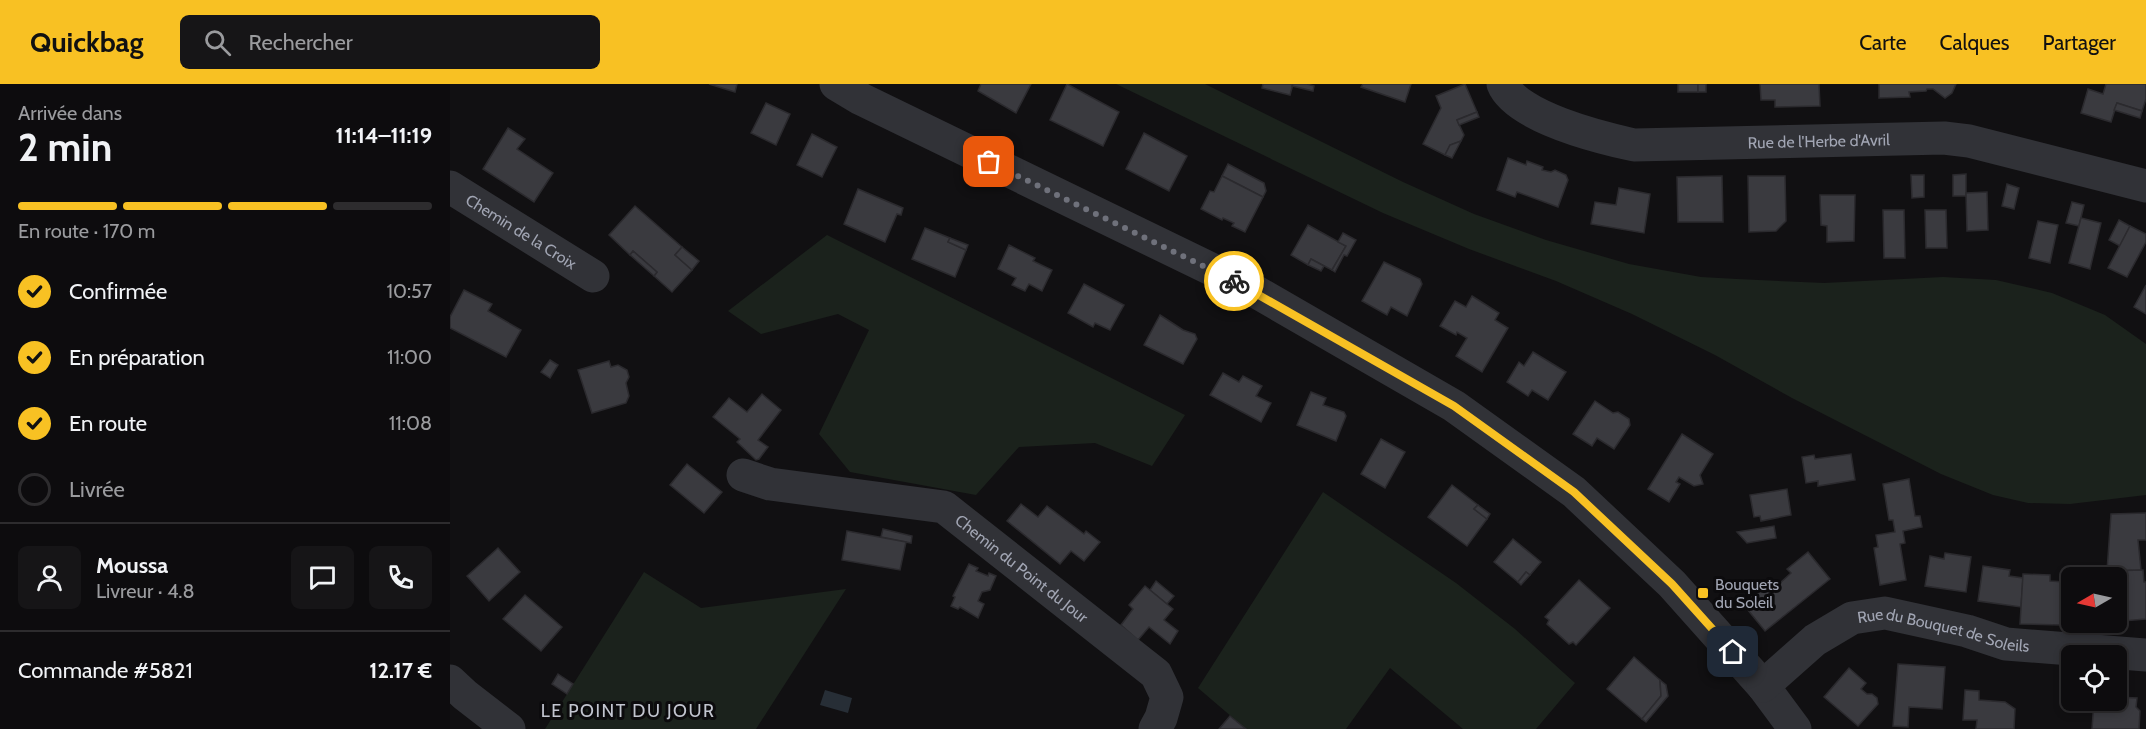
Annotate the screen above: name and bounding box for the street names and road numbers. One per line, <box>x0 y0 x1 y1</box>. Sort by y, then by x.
street label: Rue de l'Herbe d'Avril <box>1747 130 1890 152</box>
street label: Chemin de la Croix <box>462 190 581 273</box>
street label: Chemin du Point du Jour <box>952 510 1093 627</box>
street label: Rue du Bouquet de Soleils <box>1856 603 2030 655</box>

